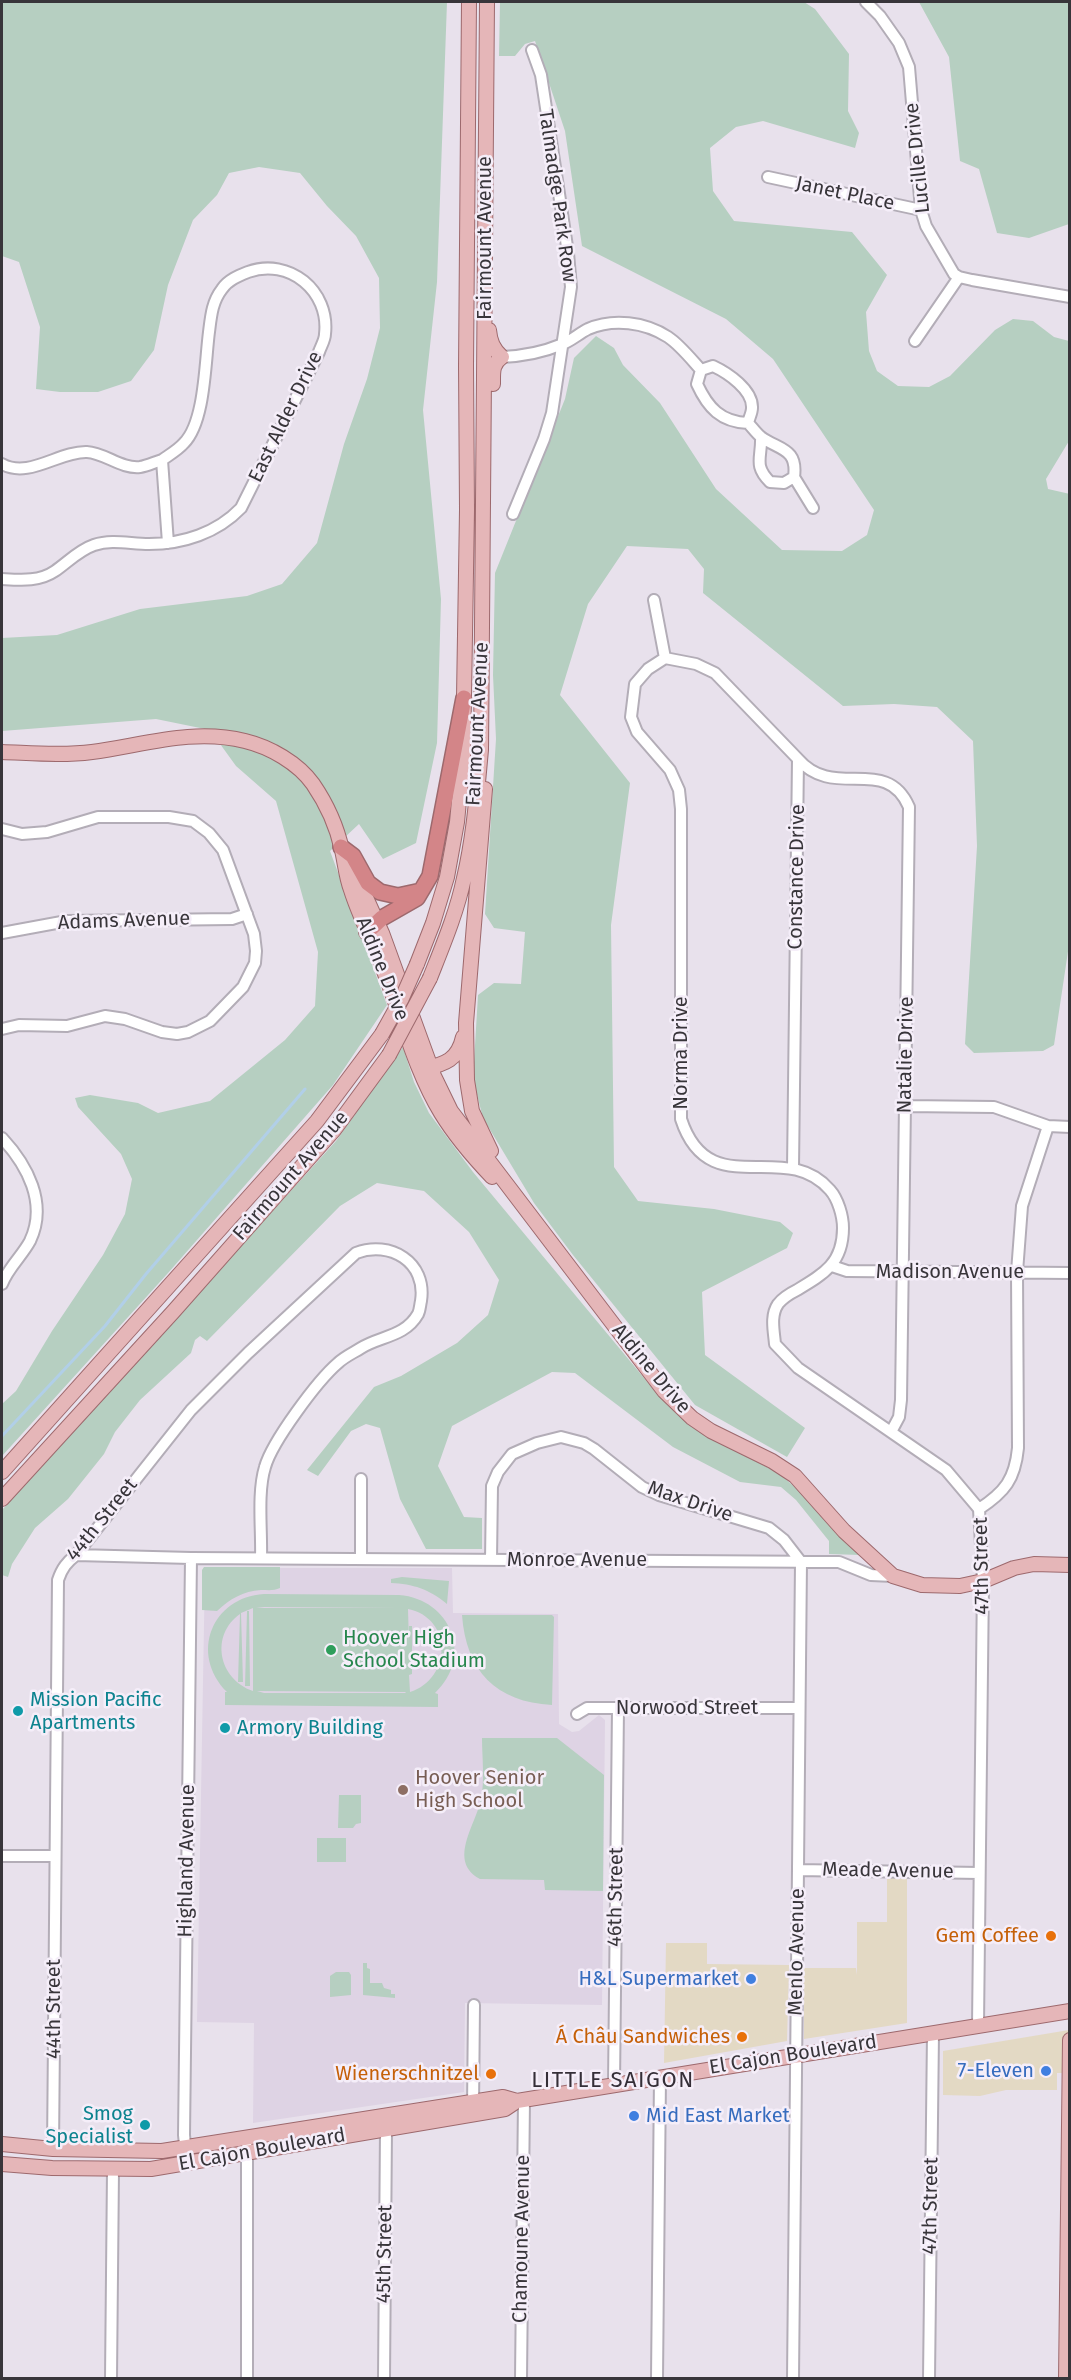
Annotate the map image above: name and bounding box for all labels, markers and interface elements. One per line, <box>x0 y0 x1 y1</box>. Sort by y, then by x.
street label: Lucille Drive <box>900 101 936 215</box>
street label: Talmadge Park Row <box>533 108 581 284</box>
street label: Fairmount Avenue <box>473 156 497 320</box>
street label: Janet Place <box>793 172 897 216</box>
street label: East Alder Drive <box>244 347 328 487</box>
street label: Fairmount Avenue <box>462 642 494 806</box>
street label: Constance Drive <box>784 804 810 950</box>
street label: Adams Avenue <box>57 907 191 935</box>
street label: Aldine Drive <box>350 914 414 1024</box>
street label: Norma Drive <box>669 996 693 1110</box>
street label: Natalie Drive <box>893 996 919 1114</box>
street label: Fairmount Avenue <box>228 1106 354 1246</box>
street label: Madison Avenue <box>876 1260 1024 1284</box>
street label: Aldine Drive <box>607 1319 695 1419</box>
street label: 44th Street <box>61 1474 143 1566</box>
street label: Max Drive <box>644 1476 736 1528</box>
street label: 47th Street <box>969 1517 995 1615</box>
street label: Monroe Avenue <box>507 1548 647 1572</box>
place label: Hoover High School Stadium <box>343 1626 485 1673</box>
marker: Hoover High School Stadium <box>324 1643 338 1657</box>
place label: Mission Pacific Apartments <box>30 1688 162 1735</box>
street label: Norwood Street <box>616 1696 758 1720</box>
marker: Mission Pacific Apartments <box>11 1704 25 1718</box>
place label: Armory Building <box>237 1716 383 1740</box>
marker: Armory Building <box>218 1721 232 1735</box>
place label: Hoover Senior High School <box>415 1766 544 1813</box>
marker: Hoover Senior High School <box>396 1783 410 1797</box>
street label: Highland Avenue <box>174 1784 200 1938</box>
street label: 46th Street <box>603 1847 629 1947</box>
street label: Meade Avenue <box>822 1858 954 1884</box>
street label: Menlo Avenue <box>784 1888 810 2016</box>
place label: Gem Coffee <box>936 1924 1039 1948</box>
marker: Gem Coffee <box>1044 1929 1058 1943</box>
street label: 44th Street <box>42 1959 66 2059</box>
place label: H&L Supermarket <box>579 1967 739 1991</box>
marker: H&L Supermarket <box>744 1972 758 1986</box>
place label: Á Châu Sandwiches <box>556 2025 730 2049</box>
street label: El Cajon Boulevard <box>708 2030 878 2080</box>
marker: Á Châu Sandwiches <box>735 2030 749 2044</box>
place label: 7-Eleven <box>958 2059 1034 2083</box>
place label: Wienerschnitzel <box>335 2062 479 2086</box>
marker: 7-Eleven <box>1039 2064 1053 2078</box>
marker: Wienerschnitzel <box>484 2067 498 2081</box>
district label: LITTLE SAIGON <box>531 2068 695 2094</box>
place label: Smog Specialist <box>45 2102 133 2149</box>
place label: Mid East Market <box>646 2104 790 2128</box>
marker: Mid East Market <box>627 2109 641 2123</box>
marker: Smog Specialist <box>138 2118 152 2132</box>
street label: El Cajon Boulevard <box>177 2123 347 2177</box>
street label: Chamoune Avenue <box>509 2155 535 2323</box>
street label: 47th Street <box>918 2157 944 2255</box>
street label: 45th Street <box>372 2204 398 2304</box>

